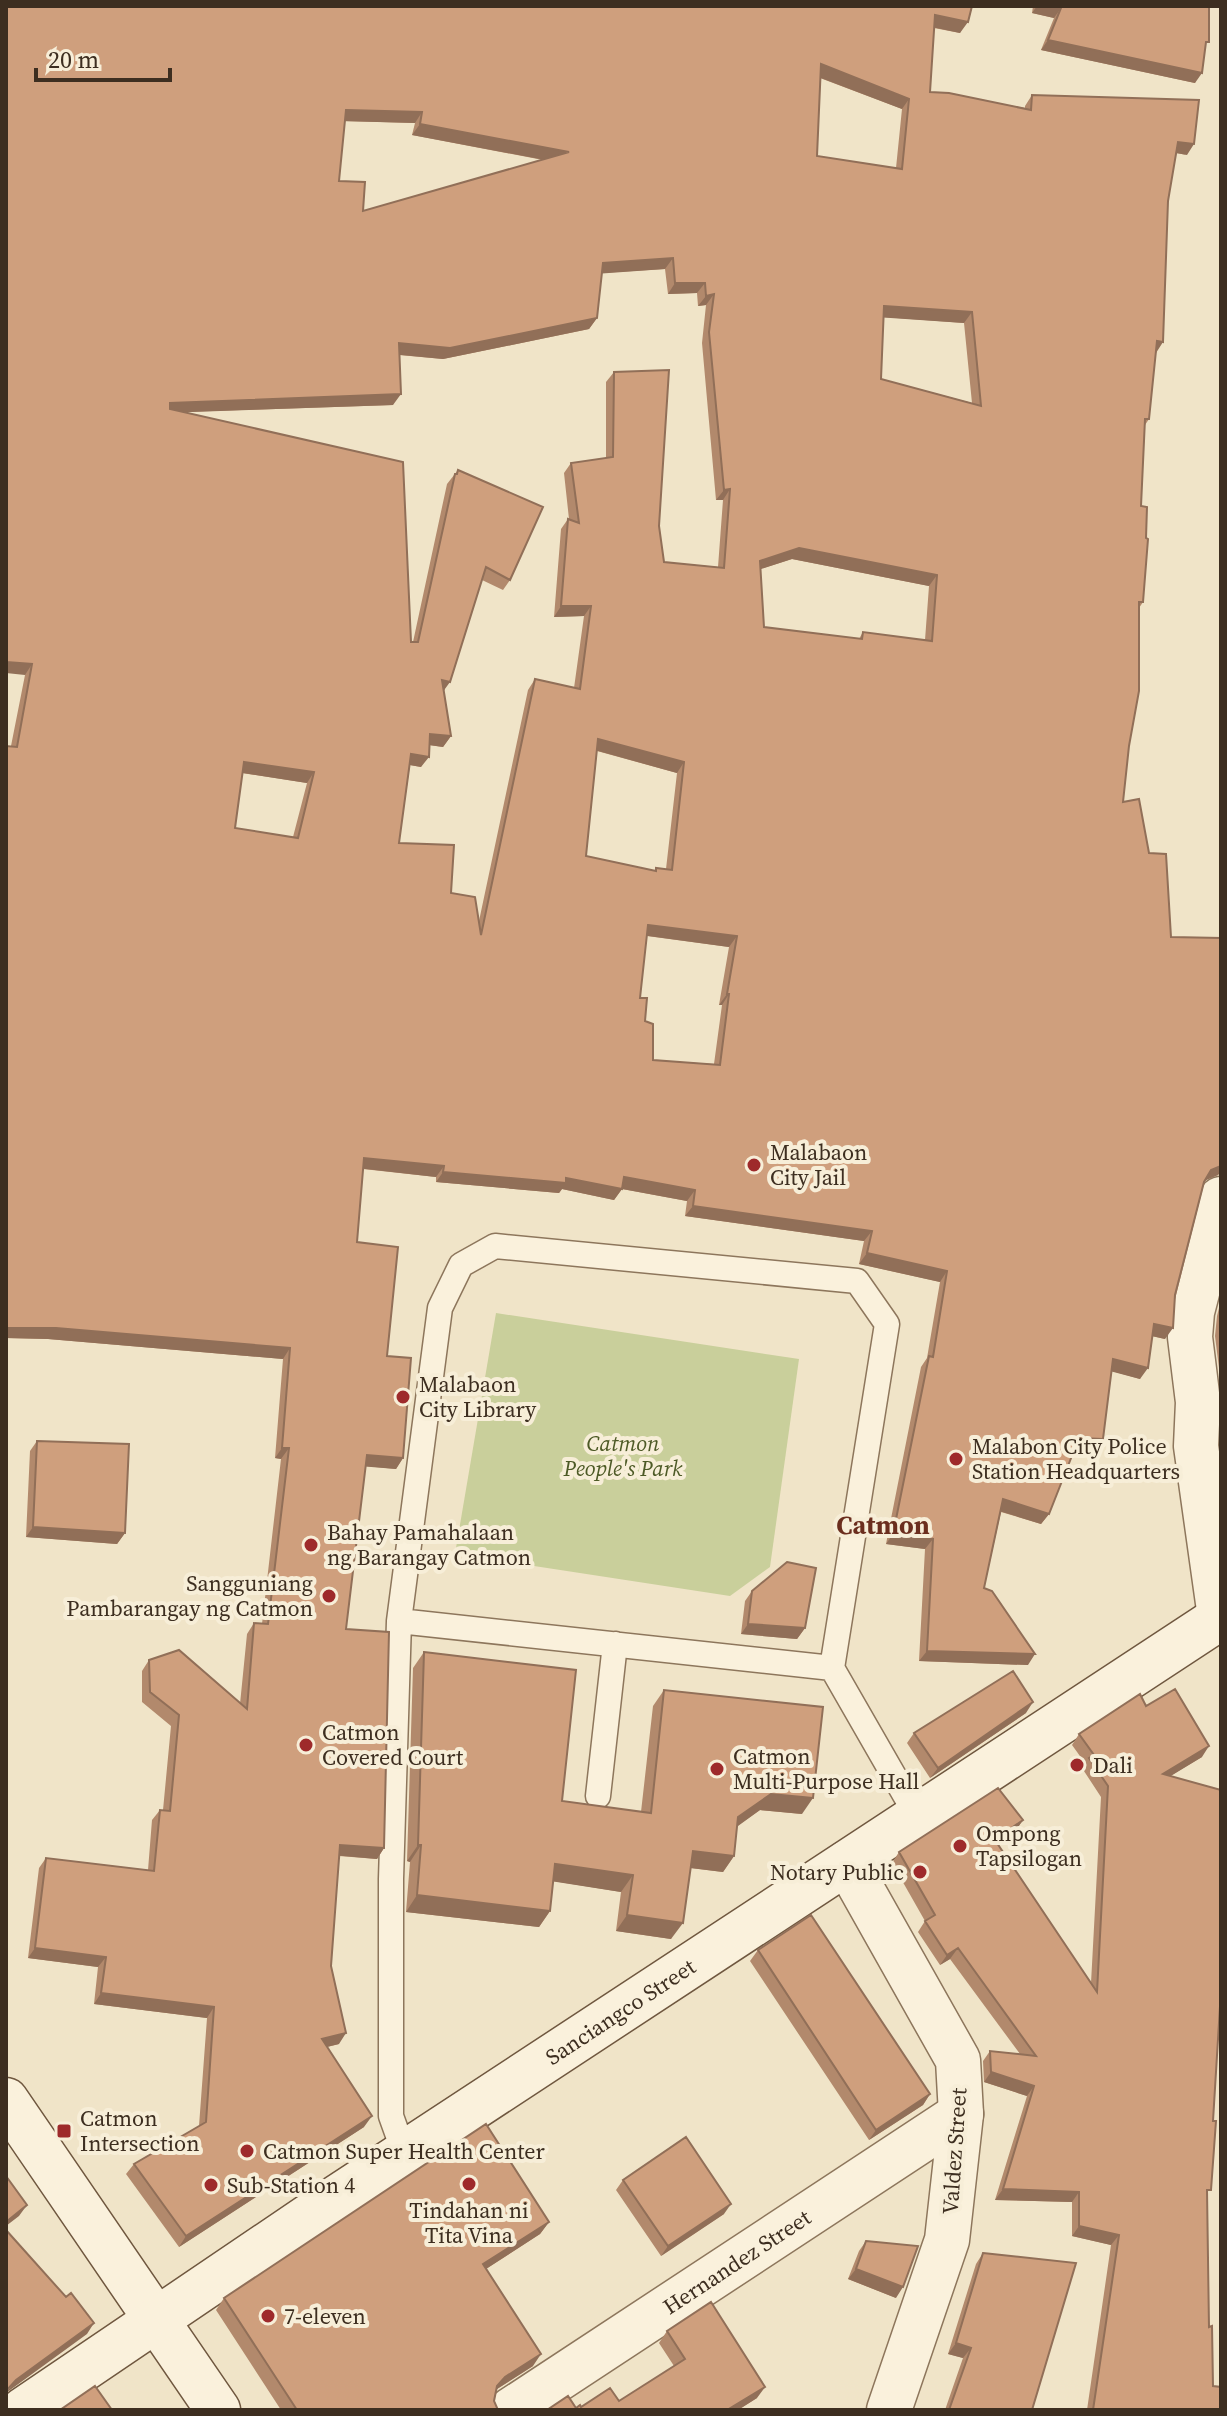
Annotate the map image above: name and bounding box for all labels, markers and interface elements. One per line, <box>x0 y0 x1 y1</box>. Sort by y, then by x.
scale bar <box>36 32 170 82</box>
text: 20 m <box>48 43 99 76</box>
place label: Malabaon City Jail <box>770 1137 867 1192</box>
marker: Malabaon City Jail <box>745 1156 763 1174</box>
place label: Malabaon City Library <box>419 1369 537 1424</box>
marker: Malabaon City Library <box>394 1388 412 1406</box>
park label: Catmon People's Park <box>563 1428 683 1483</box>
place label: Malabon City Police Station Headquarters <box>972 1431 1180 1486</box>
marker: Malabon City Police Station Headquarters <box>947 1450 965 1468</box>
district label: Catmon <box>836 1507 930 1543</box>
place label: Bahay Pamahalaan ng Barangay Catmon <box>327 1517 531 1572</box>
marker: Bahay Pamahalaan ng Barangay Catmon <box>302 1536 320 1554</box>
place label: Sangguniang Pambarangay ng Catmon <box>66 1568 313 1623</box>
marker: Sangguniang Pambarangay ng Catmon <box>320 1587 338 1605</box>
place label: Catmon Covered Court <box>322 1717 464 1772</box>
marker: Catmon Covered Court <box>297 1736 315 1754</box>
place label: Catmon Multi-Purpose Hall <box>733 1741 919 1796</box>
place label: Dali <box>1093 1750 1133 1780</box>
marker: Dali <box>1068 1756 1086 1774</box>
marker: Catmon Multi-Purpose Hall <box>708 1760 726 1778</box>
place label: Ompong Tapsilogan <box>976 1818 1082 1873</box>
marker: Ompong Tapsilogan <box>951 1837 969 1855</box>
place label: Notary Public <box>770 1857 904 1887</box>
marker: Notary Public <box>911 1863 929 1881</box>
street label: Sanciangco Street <box>539 1951 702 2072</box>
street label: Valdez Street <box>935 2086 973 2215</box>
place label: Catmon Intersection <box>80 2103 199 2158</box>
marker: Catmon Intersection <box>55 2122 73 2140</box>
place label: Catmon Super Health Center <box>263 2136 546 2166</box>
marker: Catmon Super Health Center <box>238 2142 256 2160</box>
place label: Sub-Station 4 <box>227 2170 355 2200</box>
marker: Tindahan ni Tita Vina <box>460 2175 478 2193</box>
marker: Sub-Station 4 <box>202 2176 220 2194</box>
place label: Tindahan ni Tita Vina <box>409 2195 529 2250</box>
street label: Hernandez Street <box>657 2202 817 2321</box>
place label: 7-eleven <box>284 2301 366 2331</box>
marker: 7-eleven <box>259 2307 277 2325</box>

